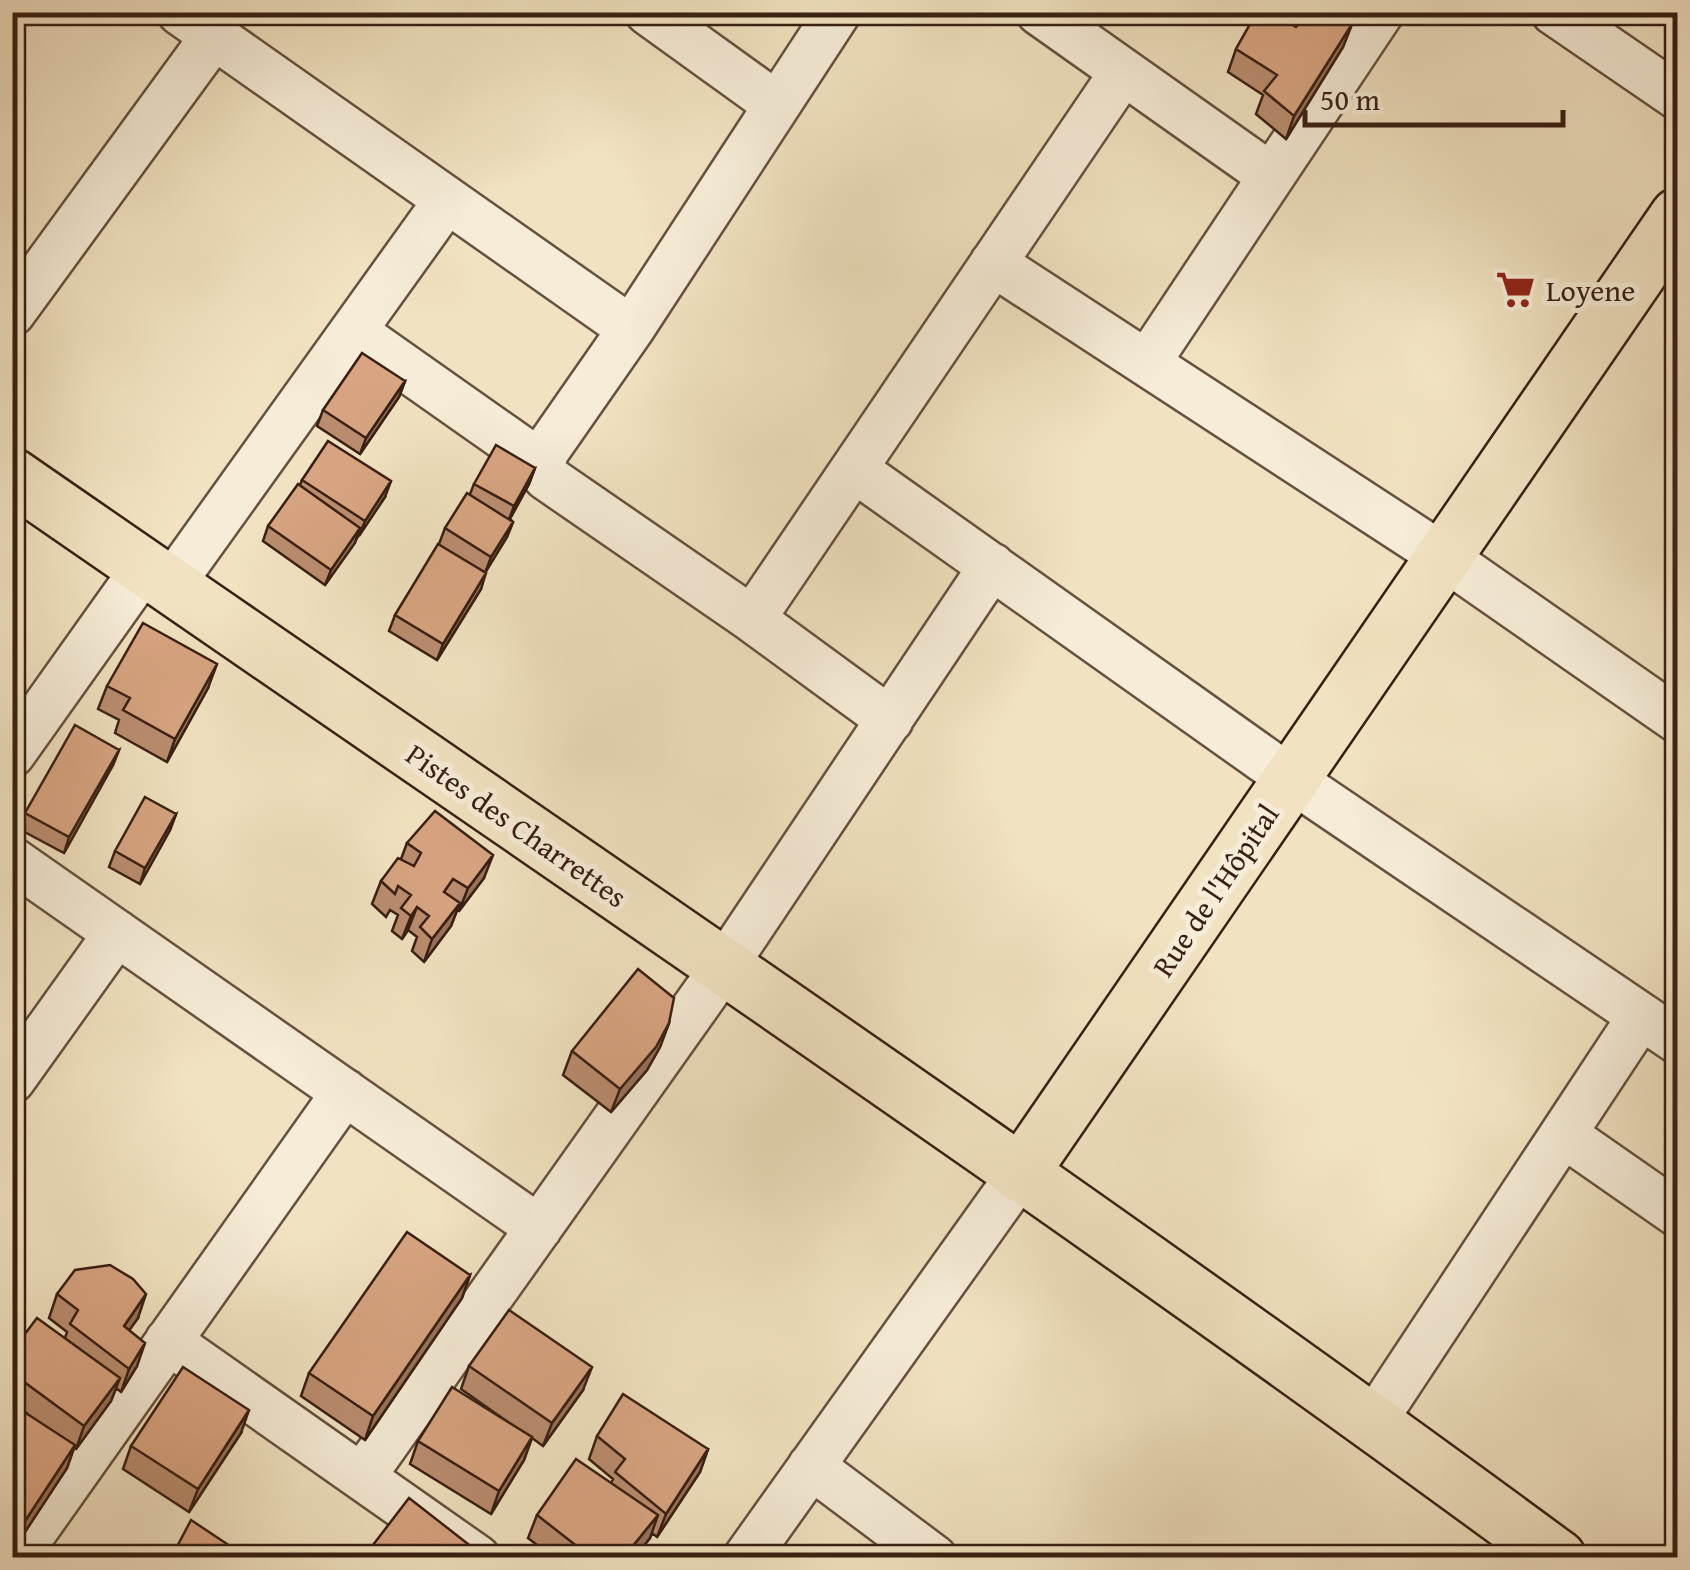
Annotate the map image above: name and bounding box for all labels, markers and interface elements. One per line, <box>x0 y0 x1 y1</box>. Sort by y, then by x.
scale bar <box>1305 65 1562 127</box>
text: 50 m <box>1320 77 1380 121</box>
place label: Loyene <box>1546 268 1635 312</box>
supermarket icon: Loyene <box>1495 269 1537 311</box>
street label: Pistes des Charrettes <box>397 732 637 918</box>
street label: Rue de l'Hôpital <box>1141 795 1289 985</box>

